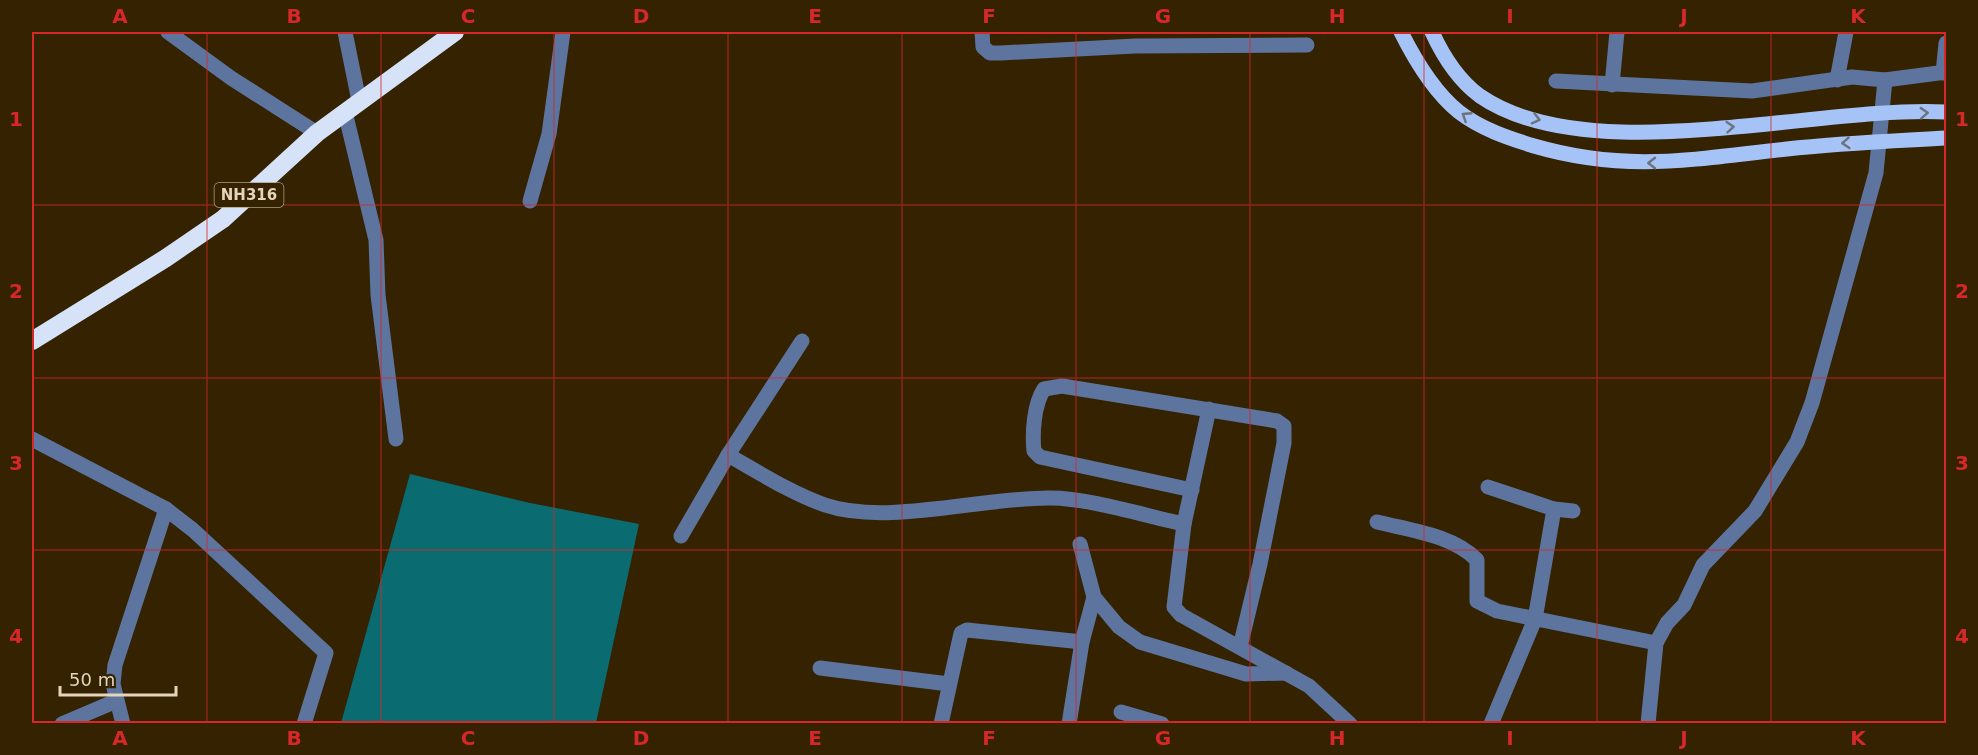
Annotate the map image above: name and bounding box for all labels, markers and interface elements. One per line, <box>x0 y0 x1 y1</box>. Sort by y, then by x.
text: A <box>112 4 128 28</box>
text: B <box>286 4 302 28</box>
text: C <box>461 4 475 28</box>
text: D <box>633 4 649 28</box>
text: E <box>808 4 822 28</box>
text: F <box>982 4 996 28</box>
text: G <box>1155 4 1171 28</box>
text: H <box>1329 4 1345 28</box>
text: I <box>1506 4 1514 28</box>
text: J <box>1678 4 1688 28</box>
text: K <box>1850 4 1867 28</box>
one-way arrow <box>1920 106 1929 119</box>
text: 1 <box>9 107 23 131</box>
text: 1 <box>1955 107 1969 131</box>
one-way arrow <box>1462 112 1473 123</box>
one-way arrow <box>1531 112 1541 125</box>
one-way arrow <box>1725 121 1734 134</box>
one-way arrow <box>1842 136 1851 149</box>
one-way arrow <box>1648 157 1657 169</box>
road number: NH316 <box>214 183 284 207</box>
text: 2 <box>9 279 23 303</box>
text: 2 <box>1955 279 1969 303</box>
text: 3 <box>9 451 23 475</box>
text: 3 <box>1955 451 1969 475</box>
text: 4 <box>9 624 23 648</box>
text: 4 <box>1955 624 1969 648</box>
scale bar <box>60 659 176 697</box>
text: 50 m <box>69 669 115 690</box>
text: A <box>112 726 128 750</box>
text: B <box>286 726 302 750</box>
text: C <box>461 726 475 750</box>
text: D <box>633 726 649 750</box>
text: E <box>808 726 822 750</box>
text: F <box>982 726 996 750</box>
text: G <box>1155 726 1171 750</box>
text: H <box>1329 726 1345 750</box>
text: I <box>1506 726 1514 750</box>
text: J <box>1678 726 1688 750</box>
text: K <box>1850 726 1867 750</box>

